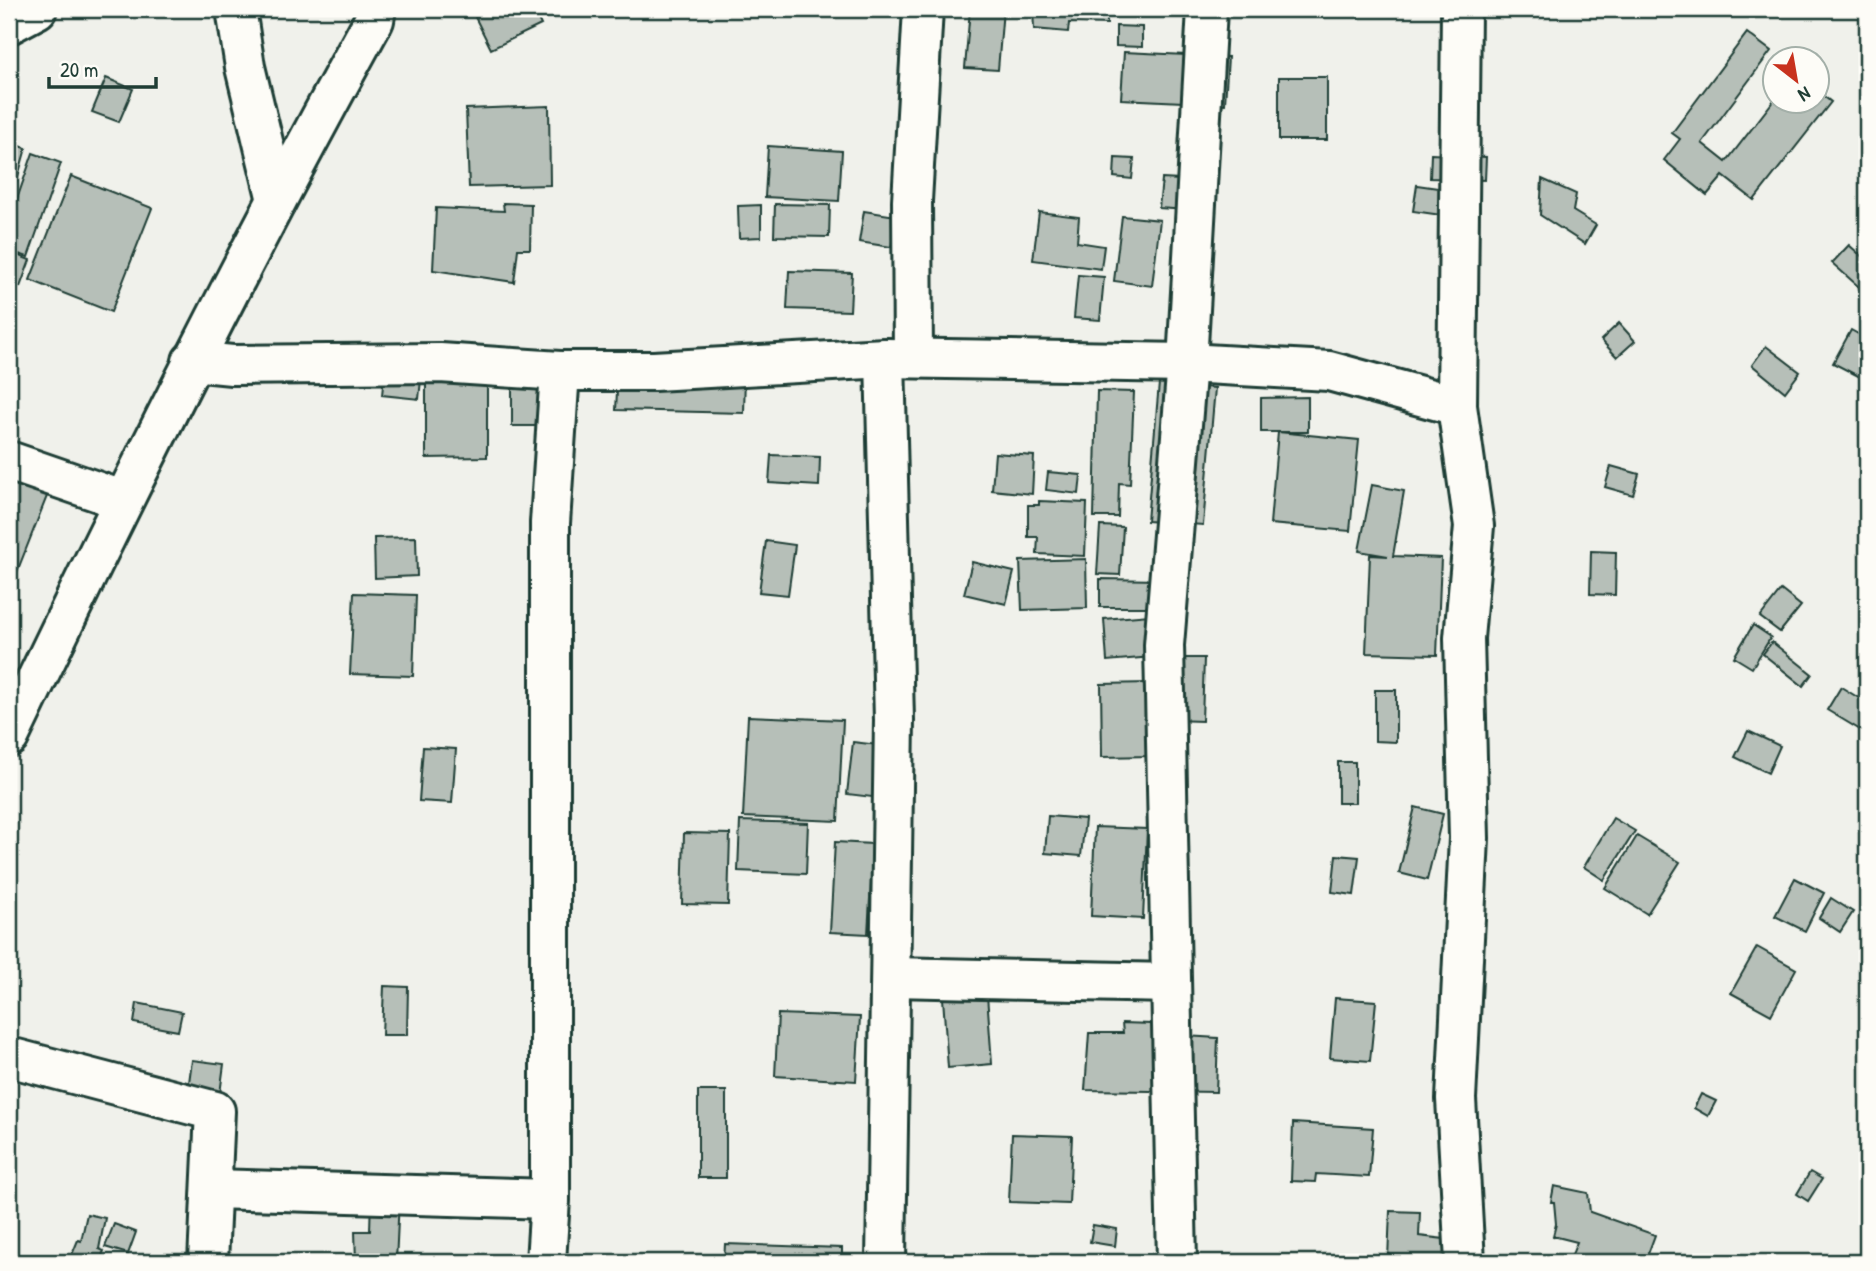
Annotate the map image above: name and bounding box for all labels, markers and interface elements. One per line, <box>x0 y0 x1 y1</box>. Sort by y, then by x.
scale bar <box>49 46 156 90</box>
north arrow <box>1760 46 1830 116</box>
text: 20 m <box>60 55 98 84</box>
text: N <box>1794 81 1816 108</box>

